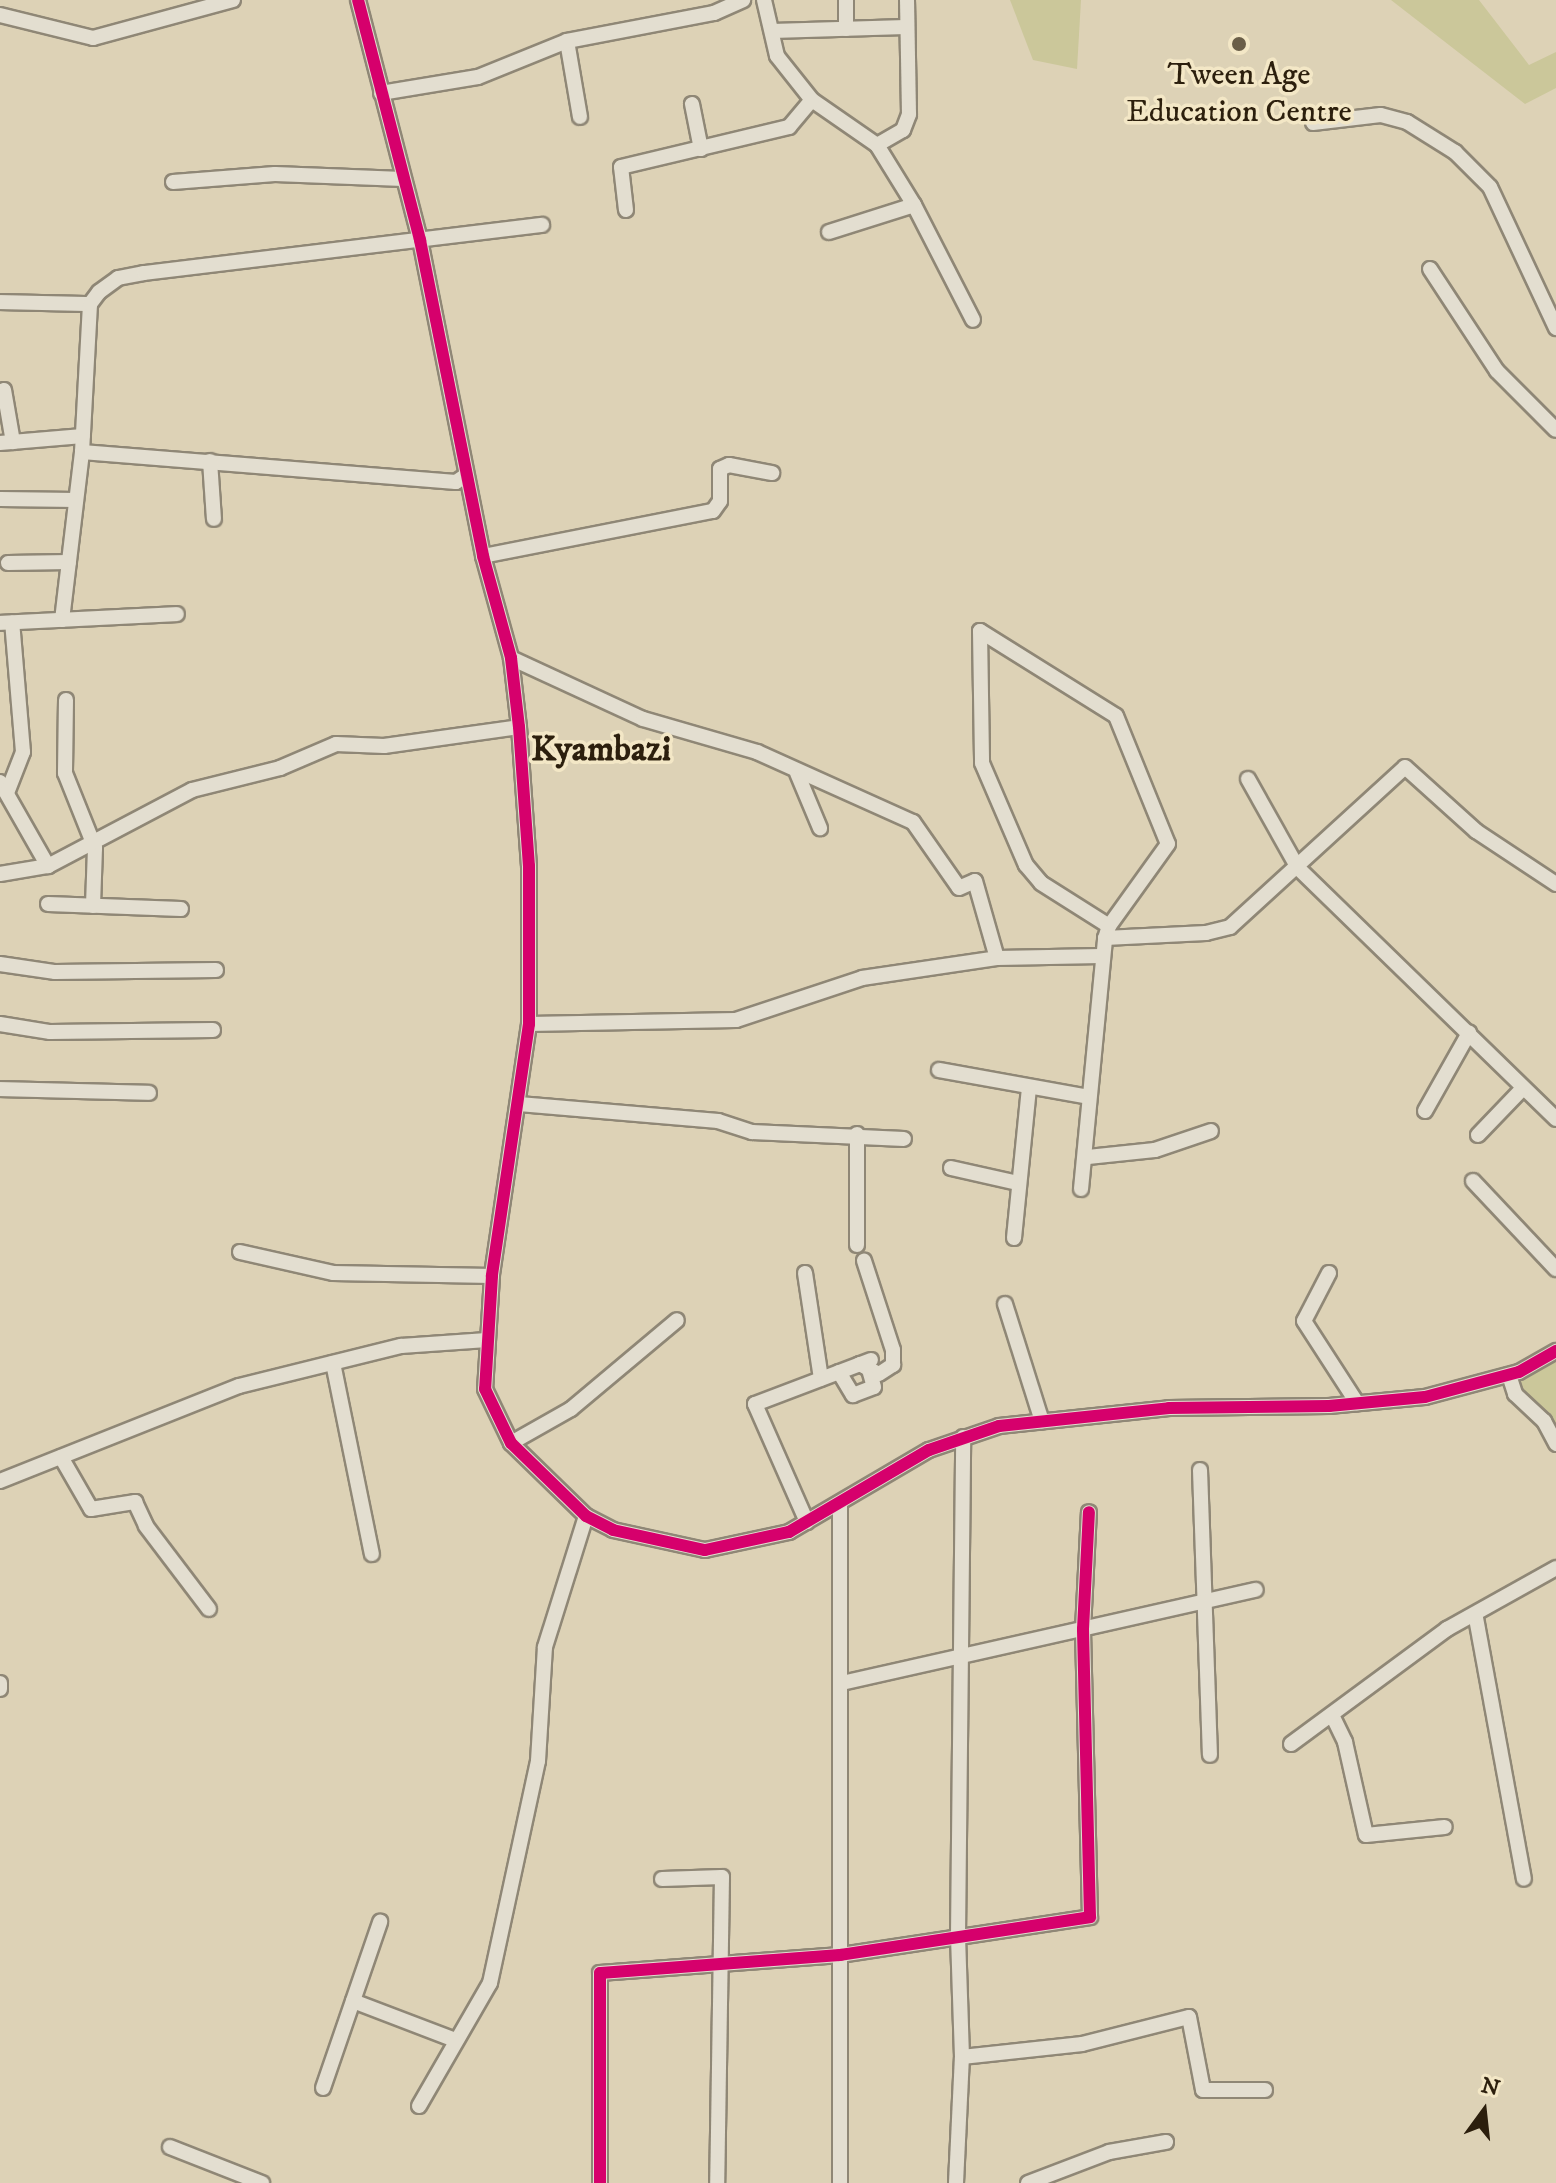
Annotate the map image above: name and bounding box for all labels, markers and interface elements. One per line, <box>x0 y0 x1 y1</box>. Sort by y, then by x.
marker: Tween Age Education Centre <box>1230 35 1248 53</box>
place label: Tween Age Education Centre <box>1126 57 1352 132</box>
district label: Kyambazi <box>531 728 671 772</box>
north arrow <box>1444 2071 1524 2151</box>
text: N <box>1478 2072 1503 2103</box>

